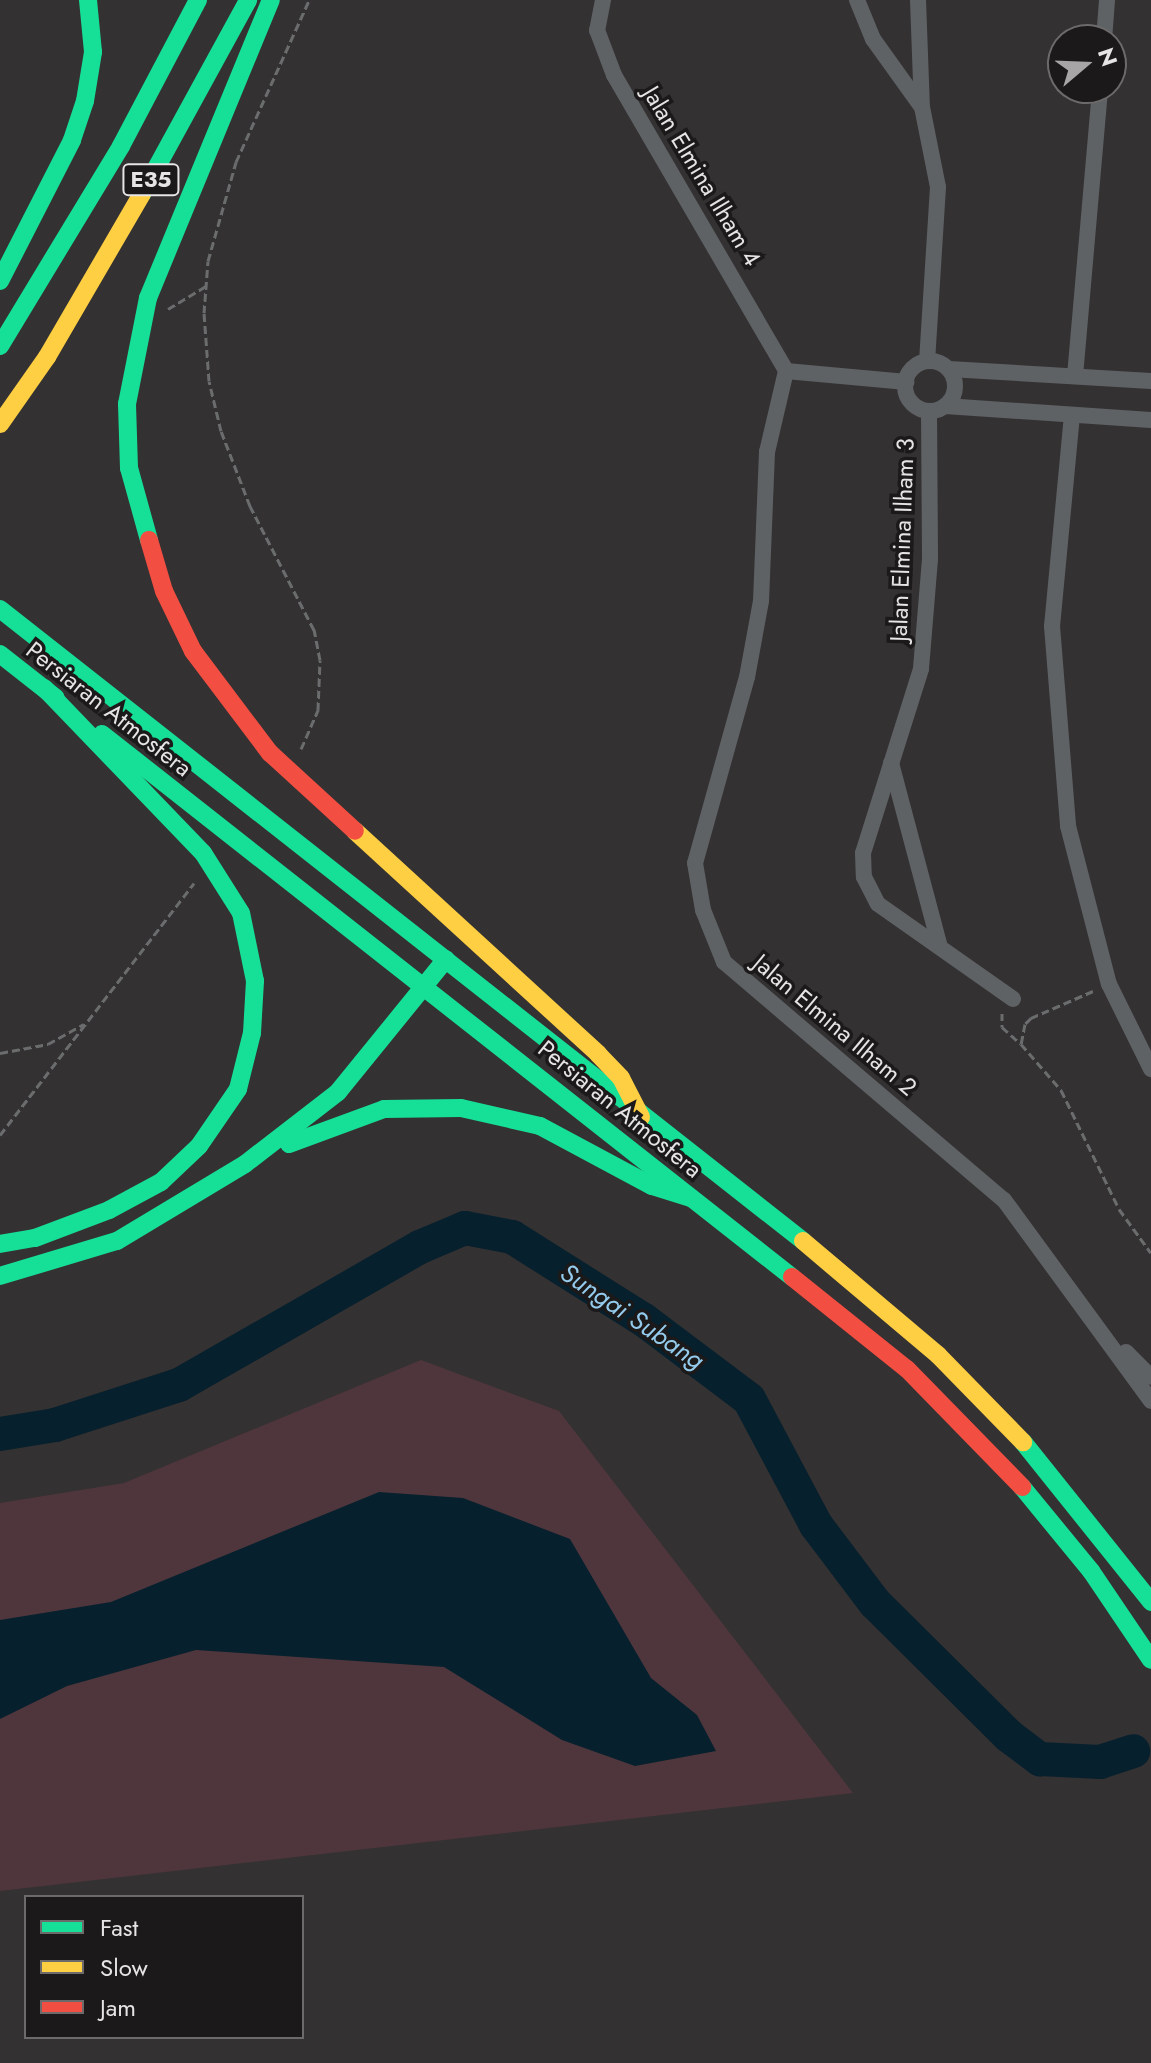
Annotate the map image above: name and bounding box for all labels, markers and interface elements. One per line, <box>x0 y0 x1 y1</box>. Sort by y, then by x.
north arrow <box>1047 24 1127 104</box>
text: N <box>1090 43 1126 70</box>
street label: Jalan Elmina Ilham 4 <box>637 81 767 271</box>
road number: E35 <box>121 162 181 198</box>
street label: Jalan Elmina Ilham 3 <box>884 438 920 642</box>
street label: Persiaran Atmosfera <box>20 635 198 783</box>
street label: Jalan Elmina Ilham 2 <box>747 948 923 1102</box>
street label: Persiaran Atmosfera <box>532 1034 708 1184</box>
water label: Sungai Subang <box>554 1257 710 1377</box>
legend <box>24 1895 304 2039</box>
text: Fast <box>100 1910 138 1945</box>
text: Slow <box>100 1950 148 1985</box>
text: Jam <box>100 1990 136 2025</box>

